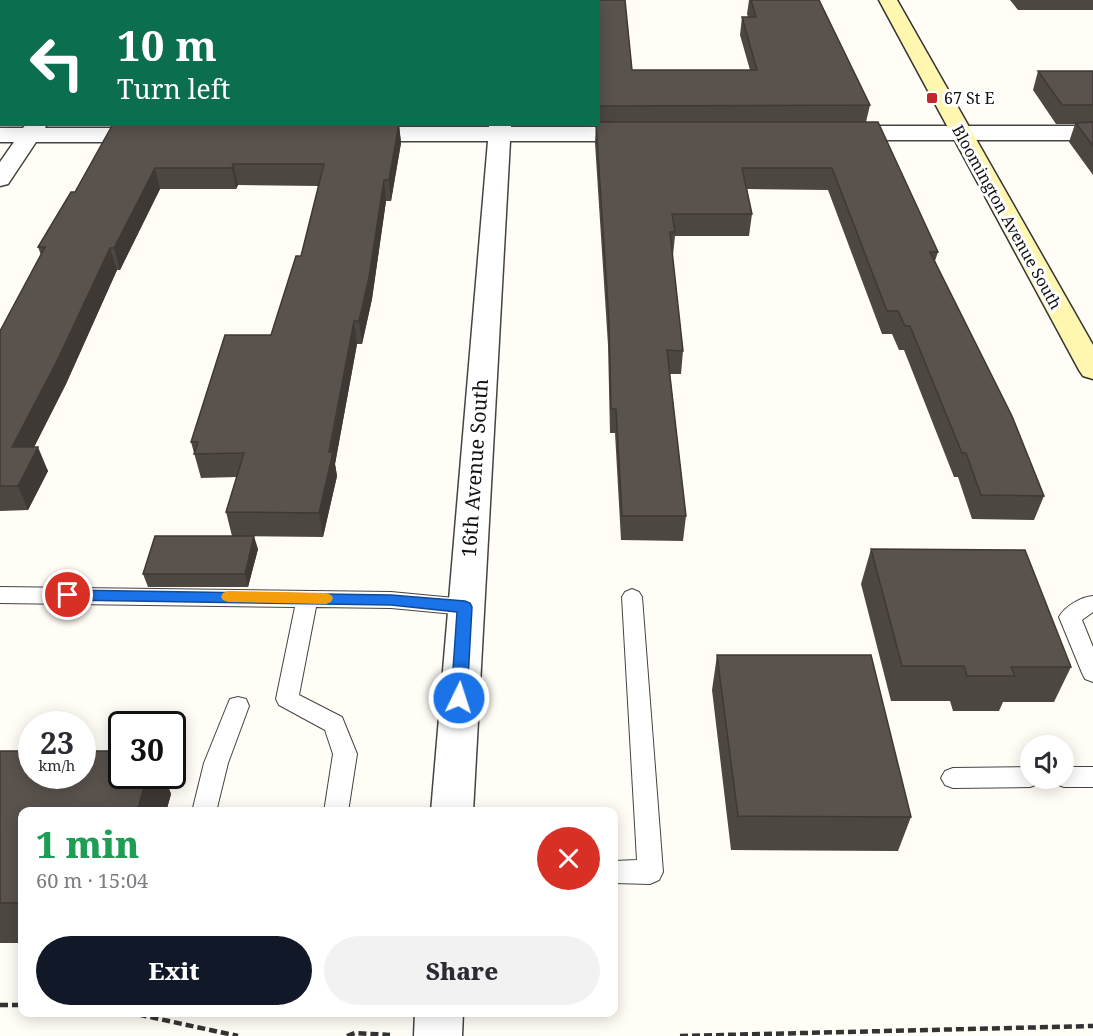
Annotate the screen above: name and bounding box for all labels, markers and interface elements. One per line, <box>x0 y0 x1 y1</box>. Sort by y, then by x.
text: 10 m <box>117 16 217 73</box>
icon: left <box>18 24 96 102</box>
text: Turn left <box>117 70 230 107</box>
place label: 67 St E <box>944 87 995 109</box>
marker: 67 St E <box>925 91 939 105</box>
street label: Bloomington Avenue South <box>947 121 1067 313</box>
street label: 16th Avenue South <box>455 378 494 558</box>
pin <box>42 569 93 620</box>
icon: arrive <box>51 578 84 611</box>
position arrow <box>427 666 491 730</box>
speed limit sign: 30 <box>108 711 186 789</box>
text: 23 <box>40 722 74 763</box>
map controls <box>1020 735 1074 789</box>
button: sound <box>1020 735 1074 789</box>
text: km/h <box>39 755 75 775</box>
text: 1 min <box>36 820 139 869</box>
button: close <box>537 827 600 890</box>
text: 60 m · 15:04 <box>36 867 148 894</box>
button: Exit <box>36 936 312 1005</box>
button: Share <box>324 936 600 1005</box>

